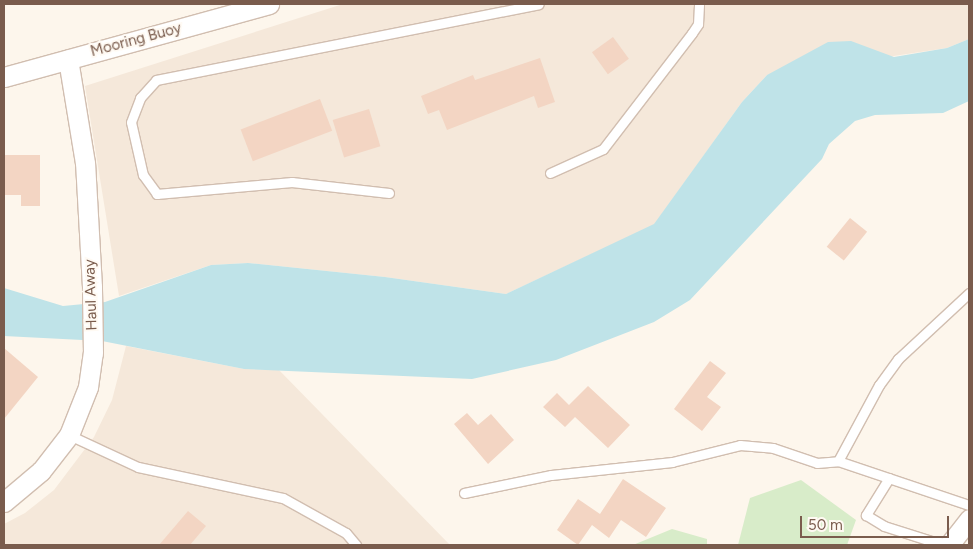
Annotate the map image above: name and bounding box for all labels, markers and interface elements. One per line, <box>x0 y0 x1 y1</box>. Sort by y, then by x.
street label: Mooring Buoy <box>89 19 183 61</box>
street label: Haul Away <box>81 259 101 331</box>
scale bar <box>803 506 952 538</box>
text: 50 m <box>808 516 843 534</box>

